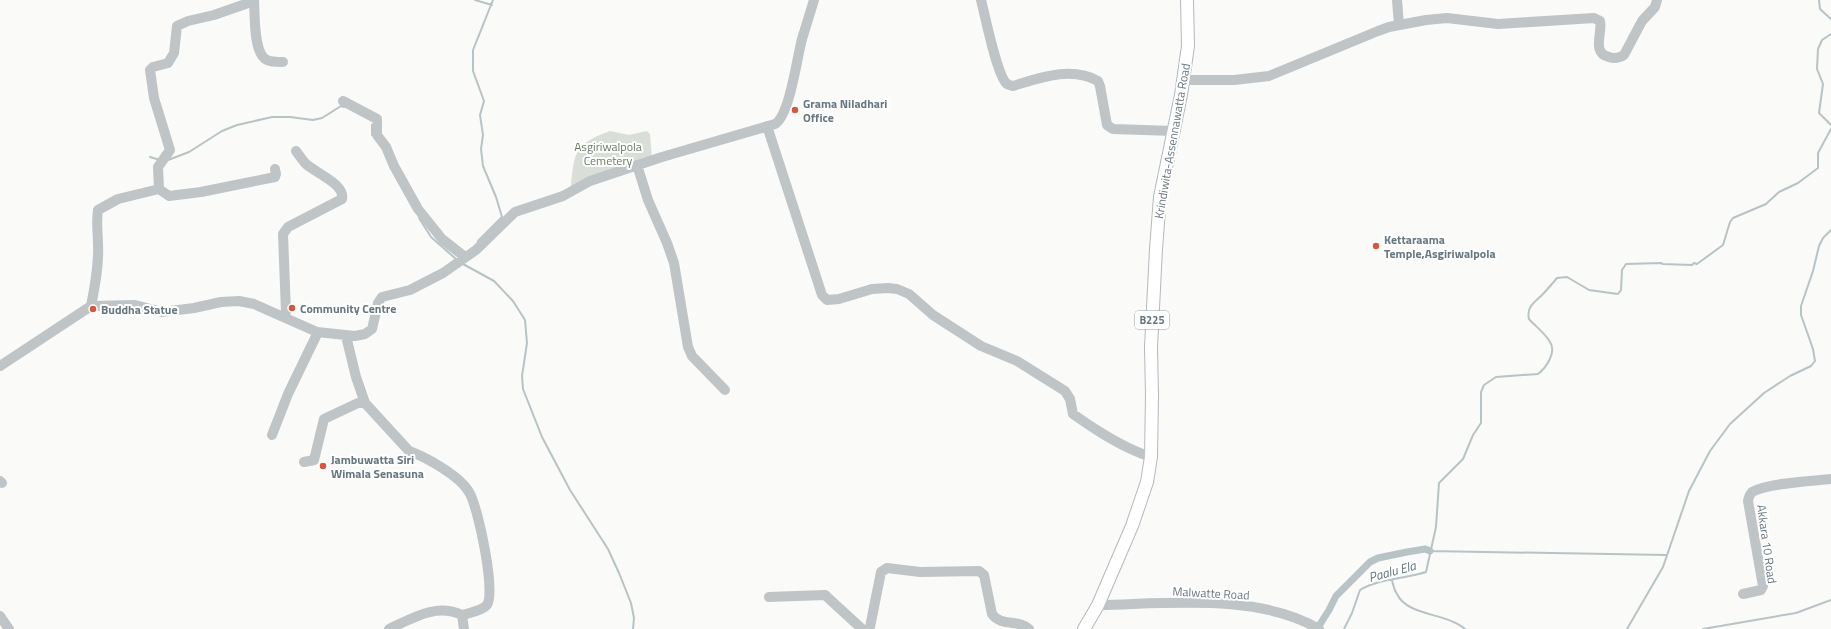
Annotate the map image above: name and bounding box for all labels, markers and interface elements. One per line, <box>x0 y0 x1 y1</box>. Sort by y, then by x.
street label: Krindiwita-Assennawatta Road <box>1149 62 1195 220</box>
place label: Grama Niladhari Office <box>803 94 887 127</box>
marker: Grama Niladhari Office <box>790 105 800 115</box>
park label: Asgiriwalpola Cemetery <box>574 137 642 170</box>
place label: Kettaraama Temple,Asgiriwalpola <box>1384 230 1496 263</box>
marker: Kettaraama Temple,Asgiriwalpola <box>1371 241 1381 251</box>
place label: Community Centre <box>300 299 396 318</box>
place label: Buddha Statue <box>101 300 178 319</box>
marker: Community Centre <box>287 303 297 313</box>
marker: Buddha Statue <box>88 304 98 314</box>
road number: B225 <box>1135 311 1169 329</box>
place label: Jambuwatta Siri Wimala Senasuna <box>331 450 424 483</box>
marker: Jambuwatta Siri Wimala Senasuna <box>318 461 328 471</box>
street label: Akkara 10 Road <box>1752 503 1782 585</box>
water label: Paalu Ela <box>1366 555 1419 587</box>
street label: Malwatte Road <box>1172 581 1250 605</box>

